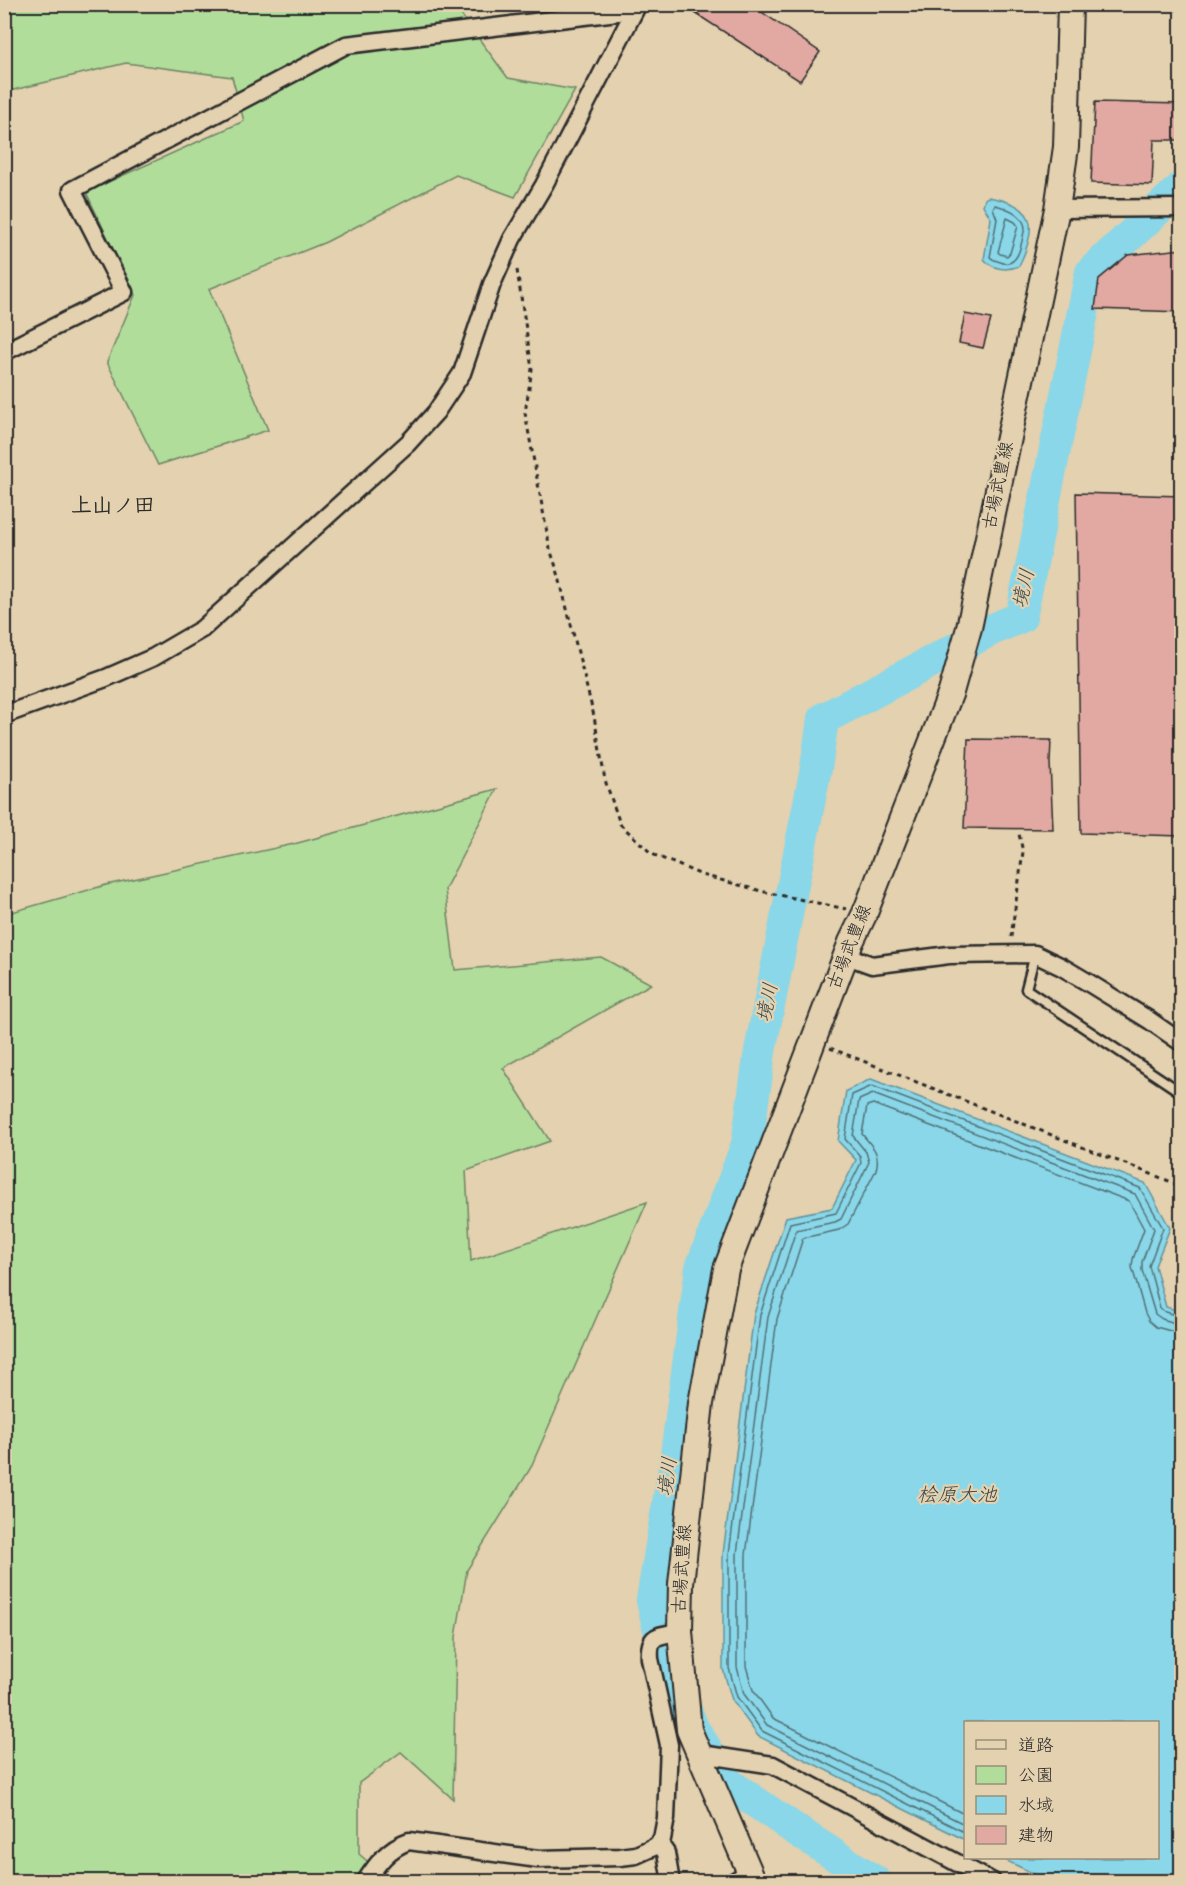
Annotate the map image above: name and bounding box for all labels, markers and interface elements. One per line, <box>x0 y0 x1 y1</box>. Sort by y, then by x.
street label: 古場武豊線 <box>979 440 1020 532</box>
district label: 上山ノ田 <box>71 495 155 521</box>
water label: 境川 <box>1009 567 1042 611</box>
street label: 古場武豊線 <box>823 902 878 994</box>
water label: 境川 <box>754 981 785 1025</box>
water label: 境川 <box>655 1455 684 1498</box>
water label: 桧原大池 <box>917 1485 998 1509</box>
street label: 古場武豊線 <box>669 1523 698 1615</box>
legend <box>964 1721 1159 1859</box>
text: 道路 <box>1018 1736 1054 1758</box>
text: 公園 <box>1018 1767 1054 1788</box>
text: 水域 <box>1018 1796 1054 1818</box>
text: 建物 <box>1018 1826 1054 1848</box>

